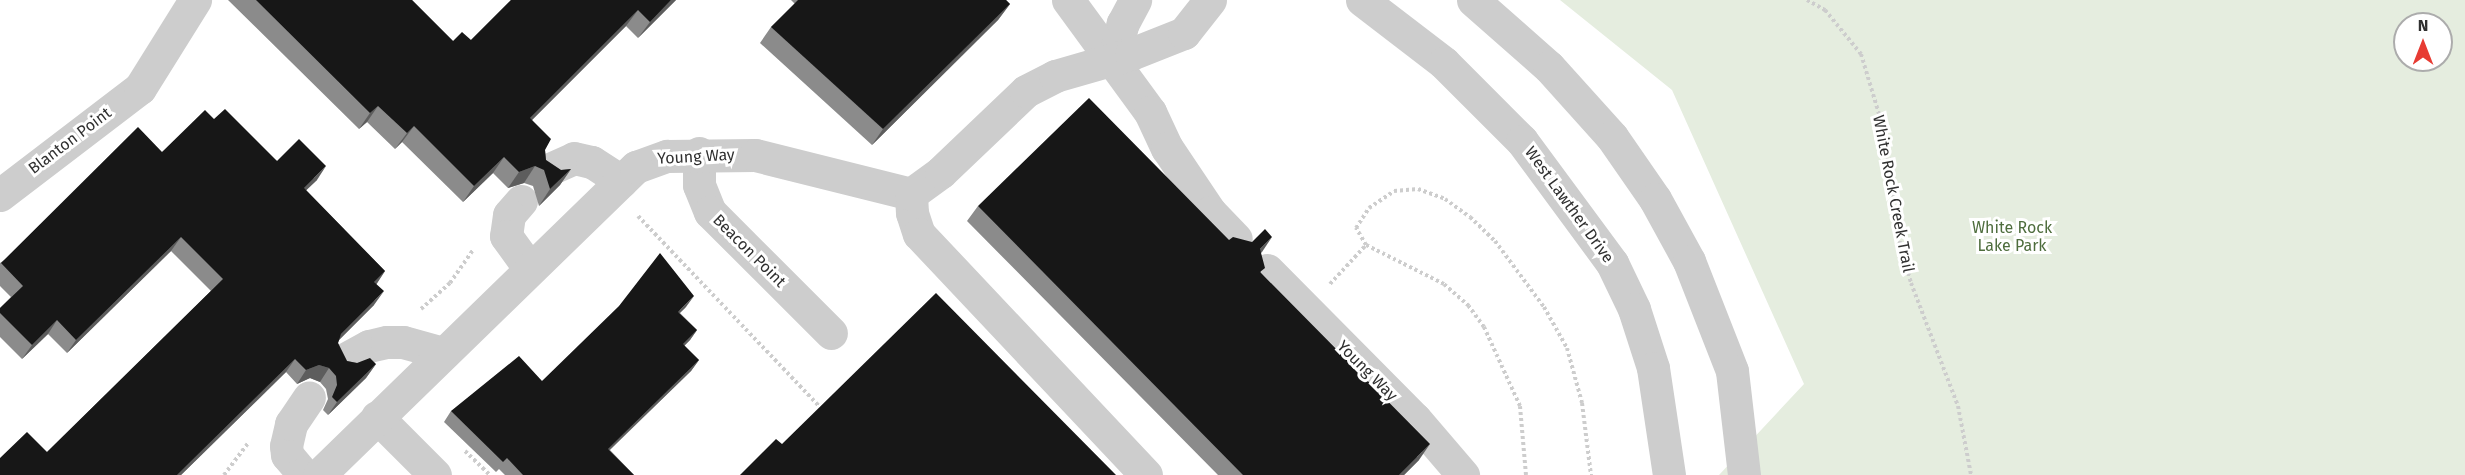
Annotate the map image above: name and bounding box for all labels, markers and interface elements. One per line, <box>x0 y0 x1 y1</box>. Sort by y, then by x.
north arrow <box>2393 12 2453 72</box>
text: N <box>2418 16 2428 35</box>
street label: Blanton Point <box>25 104 115 178</box>
street label: White Rock Creek Trail <box>1868 114 1918 274</box>
street label: West Lawther Drive <box>1520 143 1618 267</box>
street label: Young Way <box>657 145 735 169</box>
street label: Beacon Point <box>709 211 789 291</box>
park label: White Rock Lake Park <box>1972 218 2052 256</box>
street label: Young Way <box>1333 337 1401 405</box>

